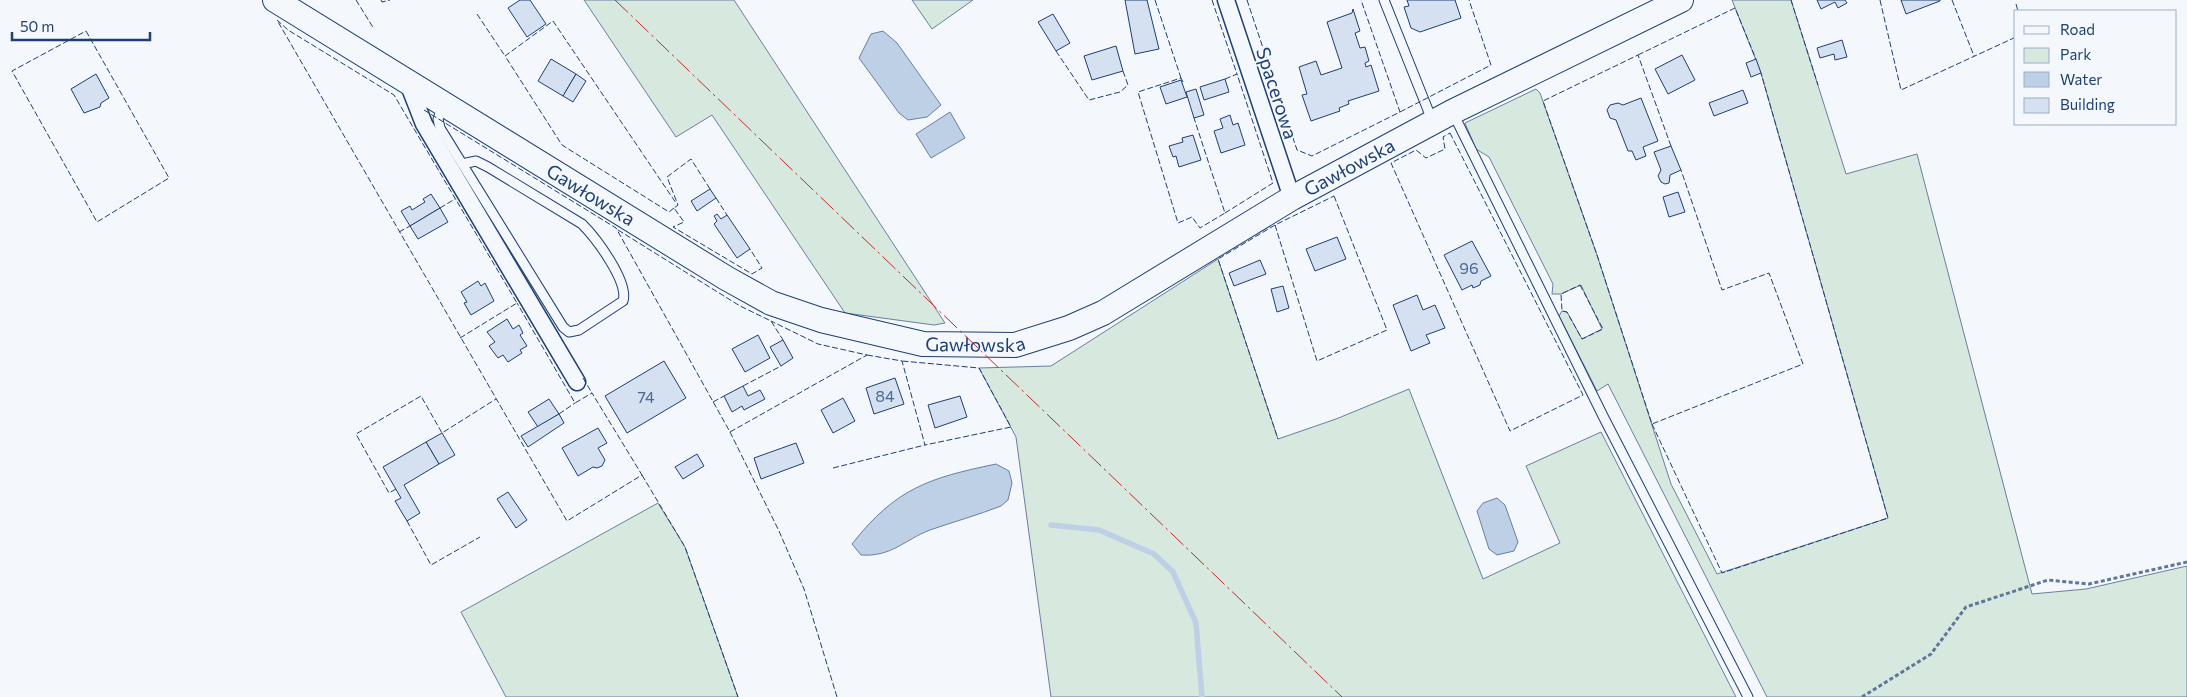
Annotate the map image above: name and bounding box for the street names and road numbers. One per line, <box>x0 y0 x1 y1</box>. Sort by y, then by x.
street label: Spacerowa <box>1252 44 1303 142</box>
street label: Gawłowska <box>1300 133 1398 200</box>
street label: Gawłowska <box>543 158 640 230</box>
street label: Gawłowska <box>925 331 1028 356</box>

